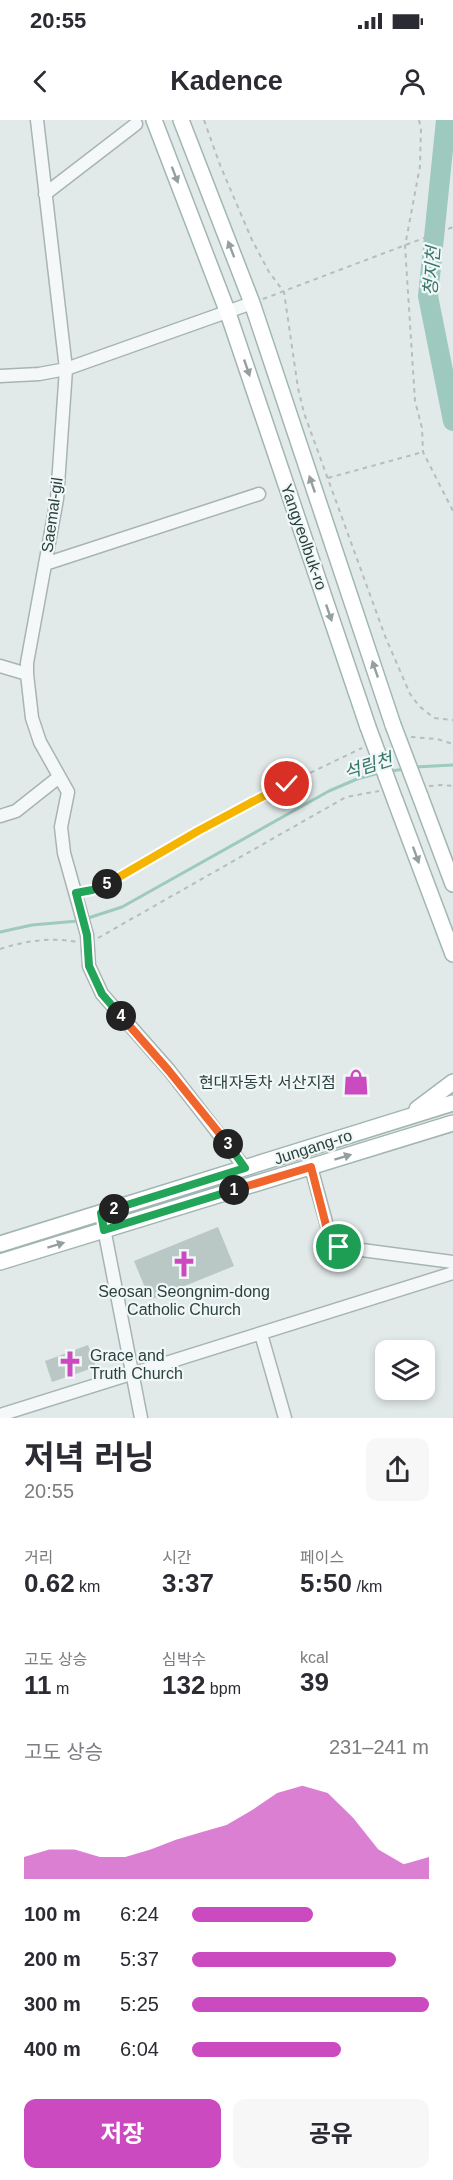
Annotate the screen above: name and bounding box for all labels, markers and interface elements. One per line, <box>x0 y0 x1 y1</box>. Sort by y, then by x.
text: 20:55 <box>30 8 86 33</box>
icon: back <box>24 65 57 98</box>
icon: person <box>396 65 429 98</box>
text: Kadence <box>170 66 283 96</box>
one-way arrow <box>170 166 180 184</box>
one-way arrow <box>225 240 235 258</box>
water label: 청지천 <box>420 243 444 296</box>
one-way arrow <box>243 359 253 377</box>
one-way arrow <box>307 475 317 493</box>
street label: Saemal-gil <box>38 476 66 554</box>
street label: Yangyeolbuk-ro <box>278 482 330 592</box>
one-way arrow <box>325 604 335 622</box>
one-way arrow <box>369 660 379 678</box>
water label: 석림천 <box>341 748 397 783</box>
pin <box>261 758 312 809</box>
icon: check <box>270 767 303 800</box>
one-way arrow <box>411 846 421 864</box>
pin: 5 <box>92 869 122 899</box>
text: 5 <box>103 875 111 892</box>
pin: 4 <box>106 1001 136 1031</box>
text: 4 <box>117 1007 125 1024</box>
shop icon: 현대자동차 서산지점 <box>341 1067 371 1097</box>
place label: 현대자동차 서산지점 <box>199 1074 336 1091</box>
street label: Jungang-ro <box>272 1126 354 1168</box>
pin: 3 <box>213 1129 243 1159</box>
text: 3 <box>224 1135 232 1152</box>
one-way arrow <box>334 1152 352 1161</box>
pin: 1 <box>219 1175 249 1205</box>
text: 1 <box>230 1181 238 1198</box>
pin: 2 <box>99 1194 129 1224</box>
text: 2 <box>110 1200 118 1217</box>
pin <box>313 1221 364 1272</box>
icon: arrive <box>322 1230 355 1263</box>
one-way arrow <box>47 1239 65 1249</box>
church icon: Seosan Seongnim-dong Catholic Church <box>169 1249 199 1279</box>
place label: Seosan Seongnim-dong Catholic Church <box>98 1283 270 1318</box>
map controls <box>375 1340 435 1400</box>
button: layers <box>375 1340 435 1400</box>
place label: Grace and Truth Church <box>90 1347 183 1382</box>
church icon: Grace and Truth Church <box>55 1349 85 1379</box>
button: share <box>366 1438 429 1501</box>
text: 저녁 러닝 <box>24 1439 155 1476</box>
text: 20:55 <box>24 1480 74 1502</box>
text: 거리 <box>24 1549 53 1566</box>
text: 시간 <box>162 1549 191 1566</box>
text: 페이스 <box>300 1549 344 1566</box>
text: 0.62 <box>24 1568 75 1598</box>
text: 3:37 <box>162 1568 214 1598</box>
text: 5:50 <box>300 1568 352 1598</box>
text: km <box>75 1578 100 1595</box>
text: /km <box>352 1578 382 1595</box>
text: kcal <box>300 1649 328 1666</box>
text: 고도 상승 <box>24 1651 87 1668</box>
text: 심박수 <box>162 1651 206 1668</box>
text: 39 <box>300 1667 329 1697</box>
text: 11 <box>24 1670 52 1700</box>
text: 132 <box>162 1670 205 1700</box>
text: m <box>52 1680 69 1697</box>
text: bpm <box>205 1680 241 1697</box>
text: 231–241 m <box>329 1736 429 1758</box>
text: 고도 상승 <box>24 1741 103 1763</box>
text: 100 m <box>24 1903 81 1925</box>
text: 6:24 <box>120 1903 159 1925</box>
text: 200 m <box>24 1948 81 1970</box>
text: 5:37 <box>120 1948 159 1970</box>
text: 300 m <box>24 1993 81 2015</box>
text: 5:25 <box>120 1993 159 2015</box>
text: 400 m <box>24 2038 81 2060</box>
text: 6:04 <box>120 2038 159 2060</box>
button: 저장 <box>24 2099 221 2168</box>
button: 공유 <box>233 2099 429 2168</box>

